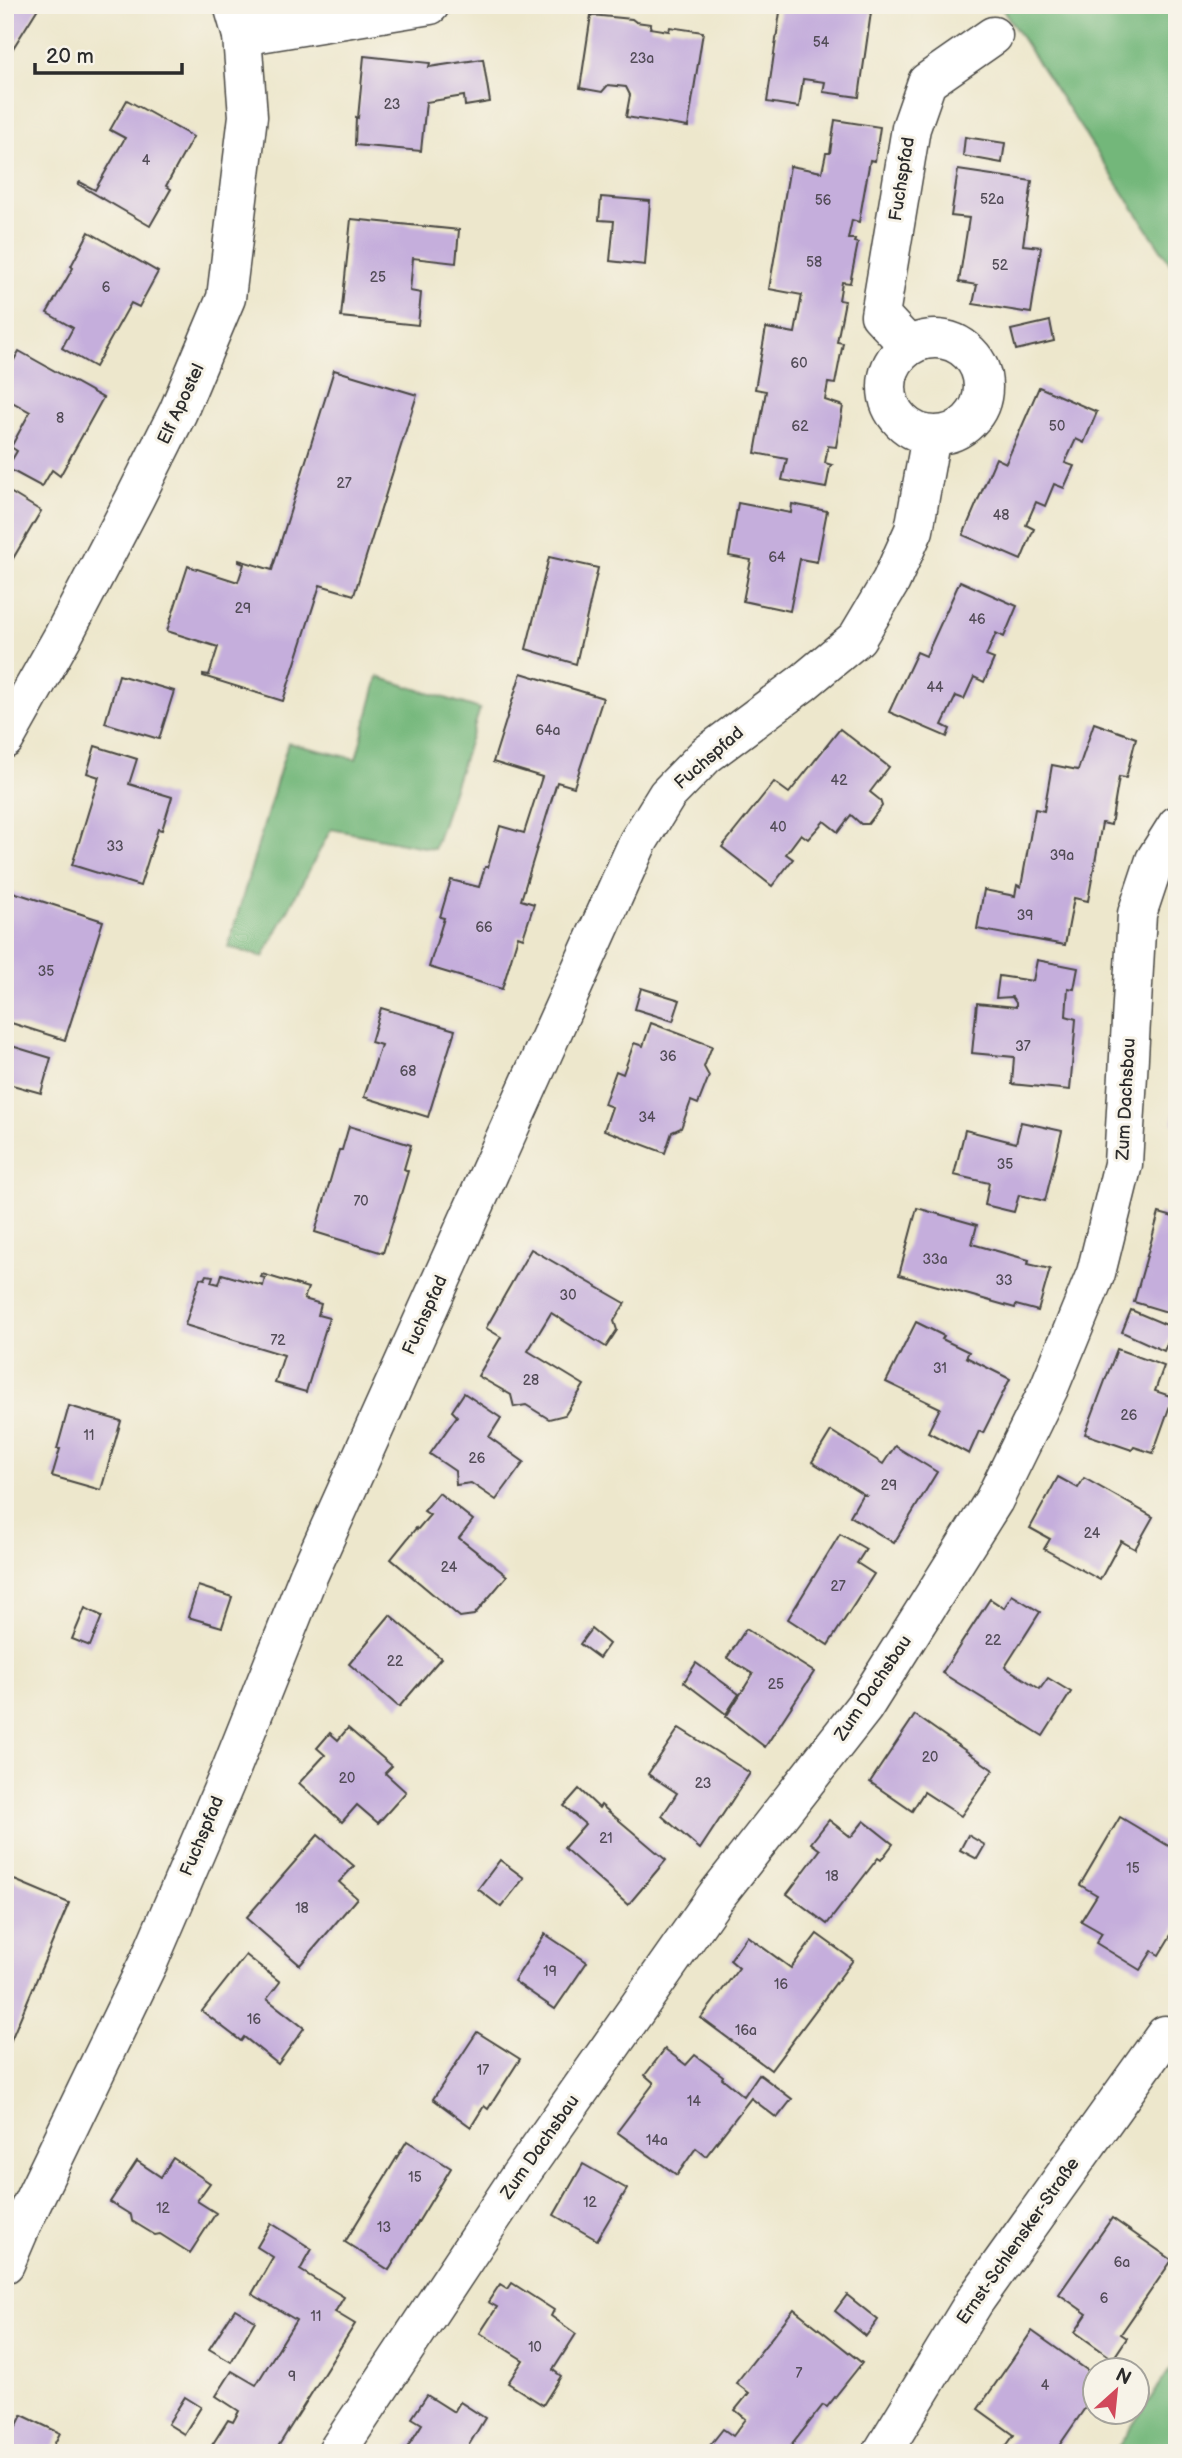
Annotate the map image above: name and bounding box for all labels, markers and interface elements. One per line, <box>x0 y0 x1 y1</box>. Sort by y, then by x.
scale bar <box>35 32 182 76</box>
house number: 54 <box>813 34 830 51</box>
text: 20 m <box>46 44 94 69</box>
house number: 23a <box>630 50 654 67</box>
house number: 23 <box>384 96 400 113</box>
street label: Fuchspfad <box>885 135 919 223</box>
house number: 4 <box>142 152 151 169</box>
house number: 52a <box>980 191 1004 208</box>
house number: 56 <box>815 192 832 209</box>
house number: 58 <box>806 254 822 271</box>
house number: 52 <box>992 257 1009 274</box>
house number: 25 <box>370 269 386 286</box>
house number: 6 <box>102 279 111 296</box>
house number: 60 <box>791 355 807 372</box>
street label: Elf Apostel <box>153 360 209 448</box>
house number: 8 <box>56 410 64 427</box>
house number: 62 <box>792 418 809 435</box>
house number: 50 <box>1049 418 1065 435</box>
house number: 27 <box>336 475 352 492</box>
house number: 48 <box>993 507 1009 524</box>
house number: 64 <box>768 549 786 566</box>
house number: 29 <box>235 600 251 617</box>
house number: 46 <box>968 611 986 628</box>
house number: 44 <box>926 679 944 696</box>
house number: 64a <box>535 722 561 739</box>
street label: Fuchspfad <box>670 722 748 794</box>
house number: 42 <box>831 772 848 789</box>
house number: 40 <box>770 819 786 836</box>
house number: 33 <box>106 838 124 855</box>
house number: 39a <box>1050 847 1074 864</box>
house number: 39 <box>1017 907 1033 924</box>
house number: 66 <box>475 919 493 936</box>
house number: 35 <box>38 963 54 980</box>
street label: Zum Dachsbau <box>1112 1037 1140 1162</box>
house number: 37 <box>1015 1038 1031 1055</box>
house number: 36 <box>659 1048 677 1065</box>
house number: 68 <box>400 1063 416 1080</box>
house number: 34 <box>638 1109 656 1126</box>
house number: 35 <box>997 1156 1013 1173</box>
house number: 70 <box>353 1193 369 1210</box>
house number: 33a <box>922 1251 948 1268</box>
street label: Fuchspfad <box>398 1272 452 1358</box>
house number: 33 <box>995 1272 1013 1289</box>
house number: 30 <box>560 1287 576 1304</box>
house number: 72 <box>270 1332 286 1349</box>
house number: 31 <box>933 1360 947 1377</box>
house number: 28 <box>523 1372 539 1389</box>
house number: 26 <box>1121 1407 1138 1424</box>
house number: 11 <box>84 1427 94 1444</box>
house number: 26 <box>469 1450 486 1467</box>
house number: 29 <box>881 1477 897 1494</box>
house number: 24 <box>1084 1525 1101 1542</box>
house number: 24 <box>441 1559 458 1576</box>
house number: 27 <box>830 1578 846 1595</box>
street label: Zum Dachsbau <box>830 1631 916 1745</box>
house number: 22 <box>985 1632 1002 1649</box>
house number: 22 <box>387 1653 404 1670</box>
house number: 25 <box>768 1676 784 1693</box>
house number: 20 <box>922 1749 938 1766</box>
house number: 20 <box>339 1770 355 1787</box>
house number: 23 <box>695 1775 711 1792</box>
street label: Fuchspfad <box>176 1793 228 1879</box>
house number: 21 <box>599 1830 613 1847</box>
house number: 15 <box>1126 1860 1140 1877</box>
house number: 18 <box>825 1868 839 1885</box>
house number: 18 <box>295 1900 309 1917</box>
house number: 19 <box>543 1963 557 1980</box>
house number: 16 <box>774 1976 788 1993</box>
house number: 16 <box>247 2011 261 2028</box>
house number: 16a <box>735 2022 757 2039</box>
house number: 17 <box>477 2062 489 2079</box>
street label: Zum Dachsbau <box>496 2091 584 2204</box>
house number: 14 <box>687 2093 701 2110</box>
house number: 14a <box>646 2132 668 2149</box>
street label: Ernst-Schlensker-Straße <box>952 2153 1084 2328</box>
house number: 15 <box>408 2169 422 2186</box>
house number: 12 <box>583 2194 598 2211</box>
house number: 12 <box>156 2200 171 2217</box>
house number: 13 <box>377 2219 391 2236</box>
house number: 6a <box>1114 2254 1130 2271</box>
house number: 6 <box>1100 2290 1109 2307</box>
house number: 11 <box>311 2308 321 2325</box>
house number: 10 <box>528 2339 542 2356</box>
north arrow <box>1080 2356 1150 2426</box>
text: N <box>1111 2364 1135 2391</box>
house number: 7 <box>796 2365 803 2382</box>
house number: 9 <box>288 2368 296 2385</box>
house number: 4 <box>1041 2377 1050 2394</box>

